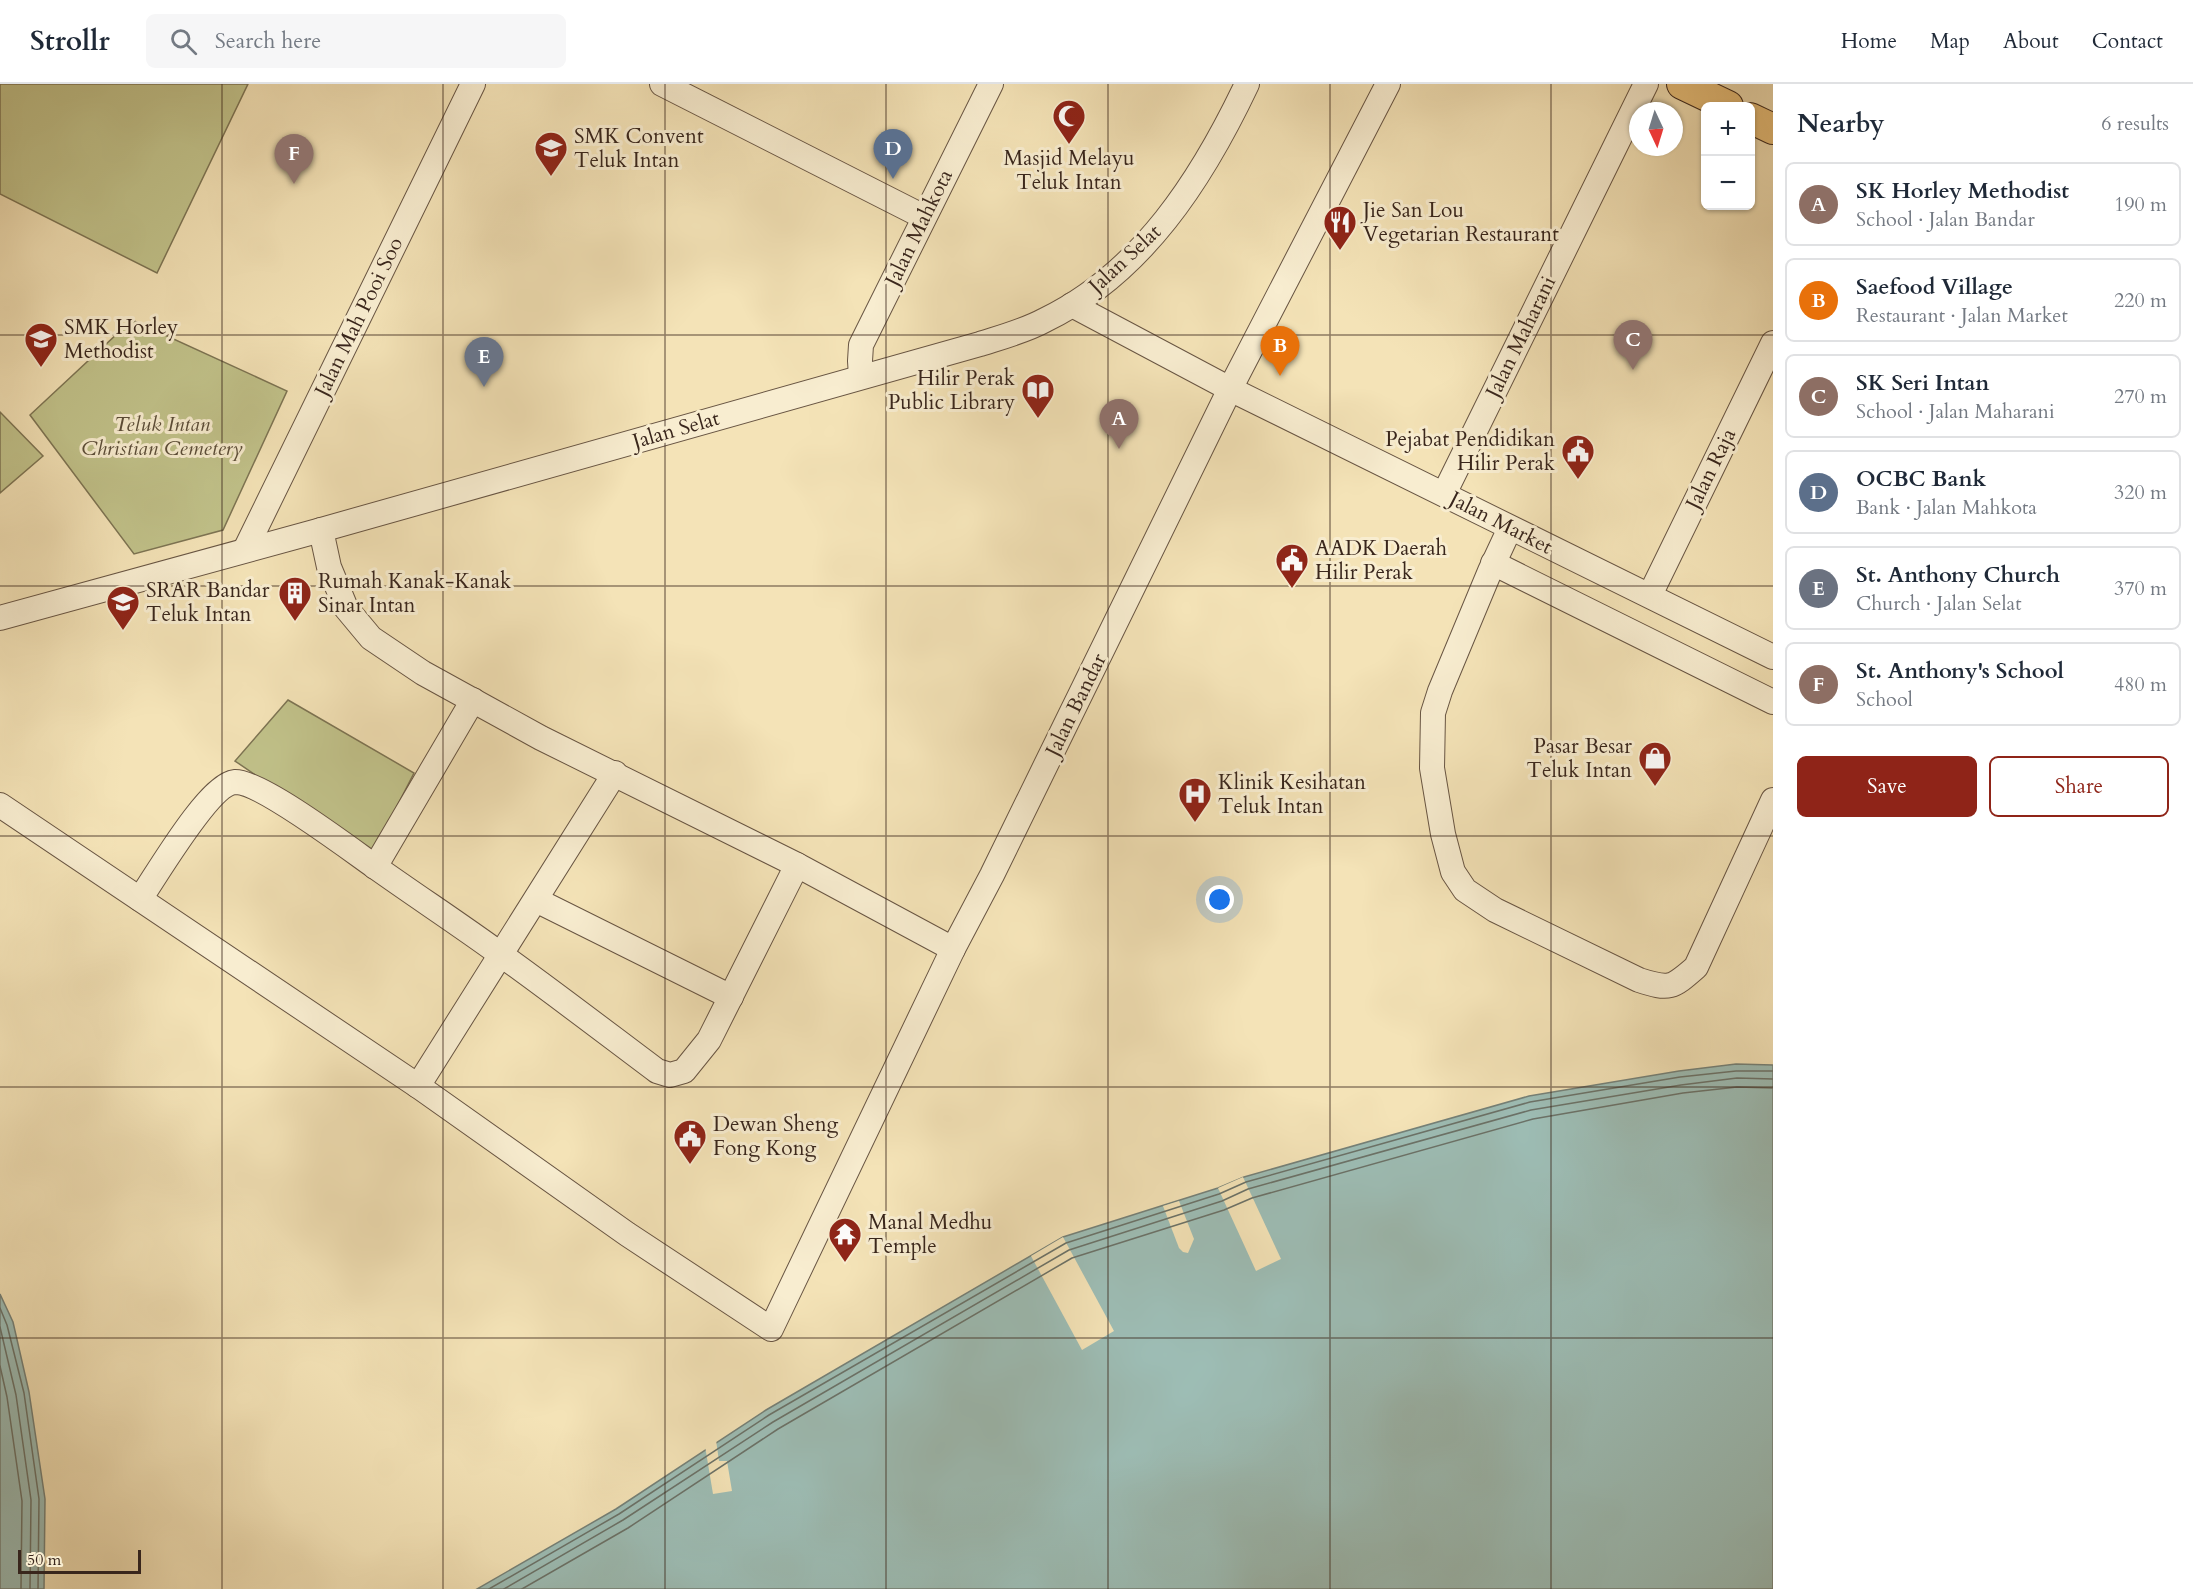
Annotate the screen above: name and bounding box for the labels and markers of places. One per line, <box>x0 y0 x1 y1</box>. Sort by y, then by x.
mosque icon: Masjid Melayu Teluk Intan <box>1051 98 1087 145</box>
place label: SMK Convent Teluk Intan <box>574 122 704 175</box>
school or university icon: SMK Convent Teluk Intan <box>533 130 569 177</box>
pin: D <box>874 130 912 179</box>
pin: F <box>274 135 314 184</box>
place label: Masjid Melayu Teluk Intan <box>1004 144 1134 197</box>
place label: Jie San Lou Vegetarian Restaurant <box>1360 196 1559 249</box>
restaurant icon: Jie San Lou Vegetarian Restaurant <box>1322 204 1358 251</box>
place label: SMK Horley Methodist <box>64 313 178 366</box>
pin: C <box>1614 320 1652 370</box>
school or university icon: SMK Horley Methodist <box>23 321 59 368</box>
pin: B <box>1260 326 1300 376</box>
pin: E <box>464 338 504 387</box>
place label: Hilir Perak Public Library <box>888 364 1016 417</box>
library icon: Hilir Perak Public Library <box>1020 372 1056 419</box>
pin: A <box>1100 400 1138 449</box>
place label: Pejabat Pendidikan Hilir Perak <box>1385 425 1556 478</box>
public building icon: Pejabat Pendidikan Hilir Perak <box>1560 433 1596 480</box>
place label: AADK Daerah Hilir Perak <box>1315 534 1448 587</box>
public building icon: AADK Daerah Hilir Perak <box>1274 542 1310 589</box>
place label: Rumah Kanak-Kanak Sinar Intan <box>318 567 512 620</box>
building icon: Rumah Kanak-Kanak Sinar Intan <box>277 575 313 622</box>
place label: SRAR Bandar Teluk Intan <box>146 576 270 629</box>
school or university icon: SRAR Bandar Teluk Intan <box>105 584 141 631</box>
place label: Pasar Besar Teluk Intan <box>1527 732 1632 785</box>
shop icon: Pasar Besar Teluk Intan <box>1637 740 1673 787</box>
place label: Klinik Kesihatan Teluk Intan <box>1218 768 1366 821</box>
hospital icon: Klinik Kesihatan Teluk Intan <box>1177 776 1213 823</box>
place label: Dewan Sheng Fong Kong <box>713 1110 839 1163</box>
public building icon: Dewan Sheng Fong Kong <box>672 1118 708 1165</box>
place label: Manal Medhu Temple <box>868 1208 992 1261</box>
temple icon: Manal Medhu Temple <box>827 1216 863 1263</box>

